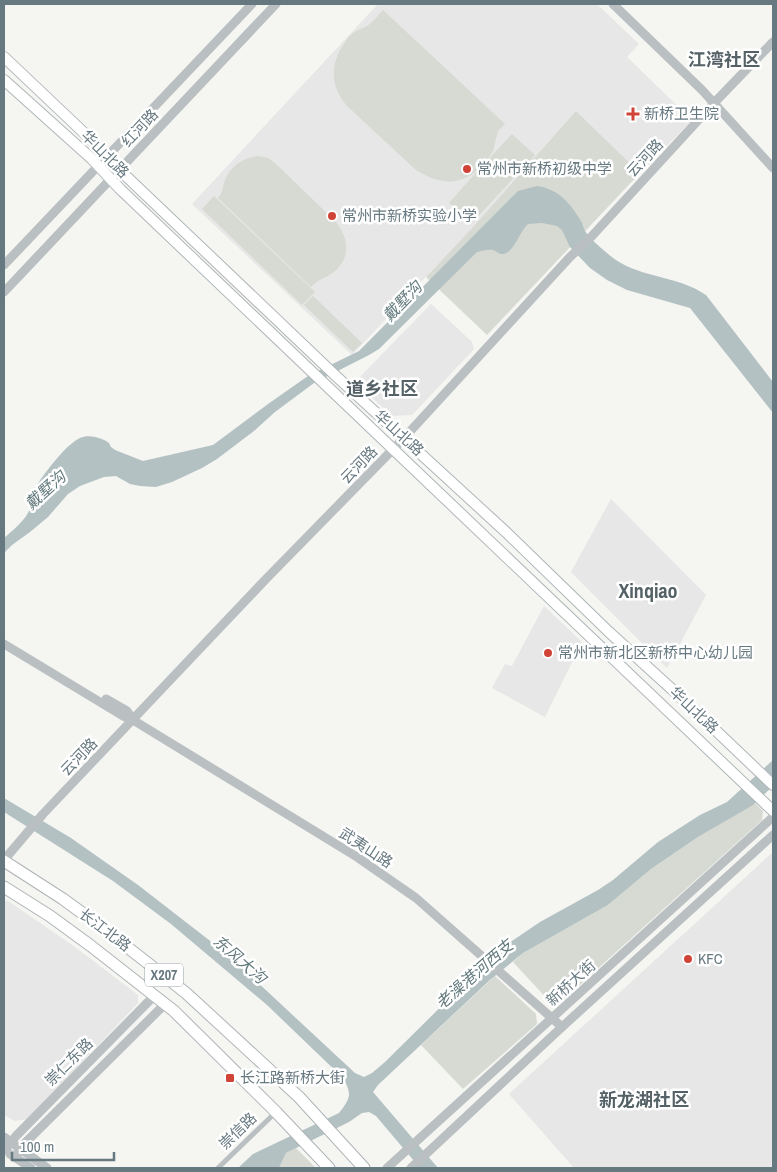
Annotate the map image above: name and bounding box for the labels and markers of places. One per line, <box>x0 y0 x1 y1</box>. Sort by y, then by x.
place label: 新桥卫生院 <box>644 103 719 124</box>
marker: 新桥卫生院 <box>626 107 640 121</box>
place label: 常州市新桥初级中学 <box>477 158 612 179</box>
marker: 常州市新桥初级中学 <box>461 163 473 175</box>
place label: 常州市新桥实验小学 <box>342 205 477 226</box>
marker: 常州市新桥实验小学 <box>326 210 338 222</box>
place label: 常州市新北区新桥中心幼儿园 <box>558 642 753 663</box>
marker: 常州市新北区新桥中心幼儿园 <box>542 647 554 659</box>
place label: KFC <box>698 948 723 969</box>
marker: KFC <box>682 953 694 965</box>
place label: 长江路新桥大街 <box>240 1067 345 1088</box>
marker: 长江路新桥大街 <box>224 1072 236 1084</box>

